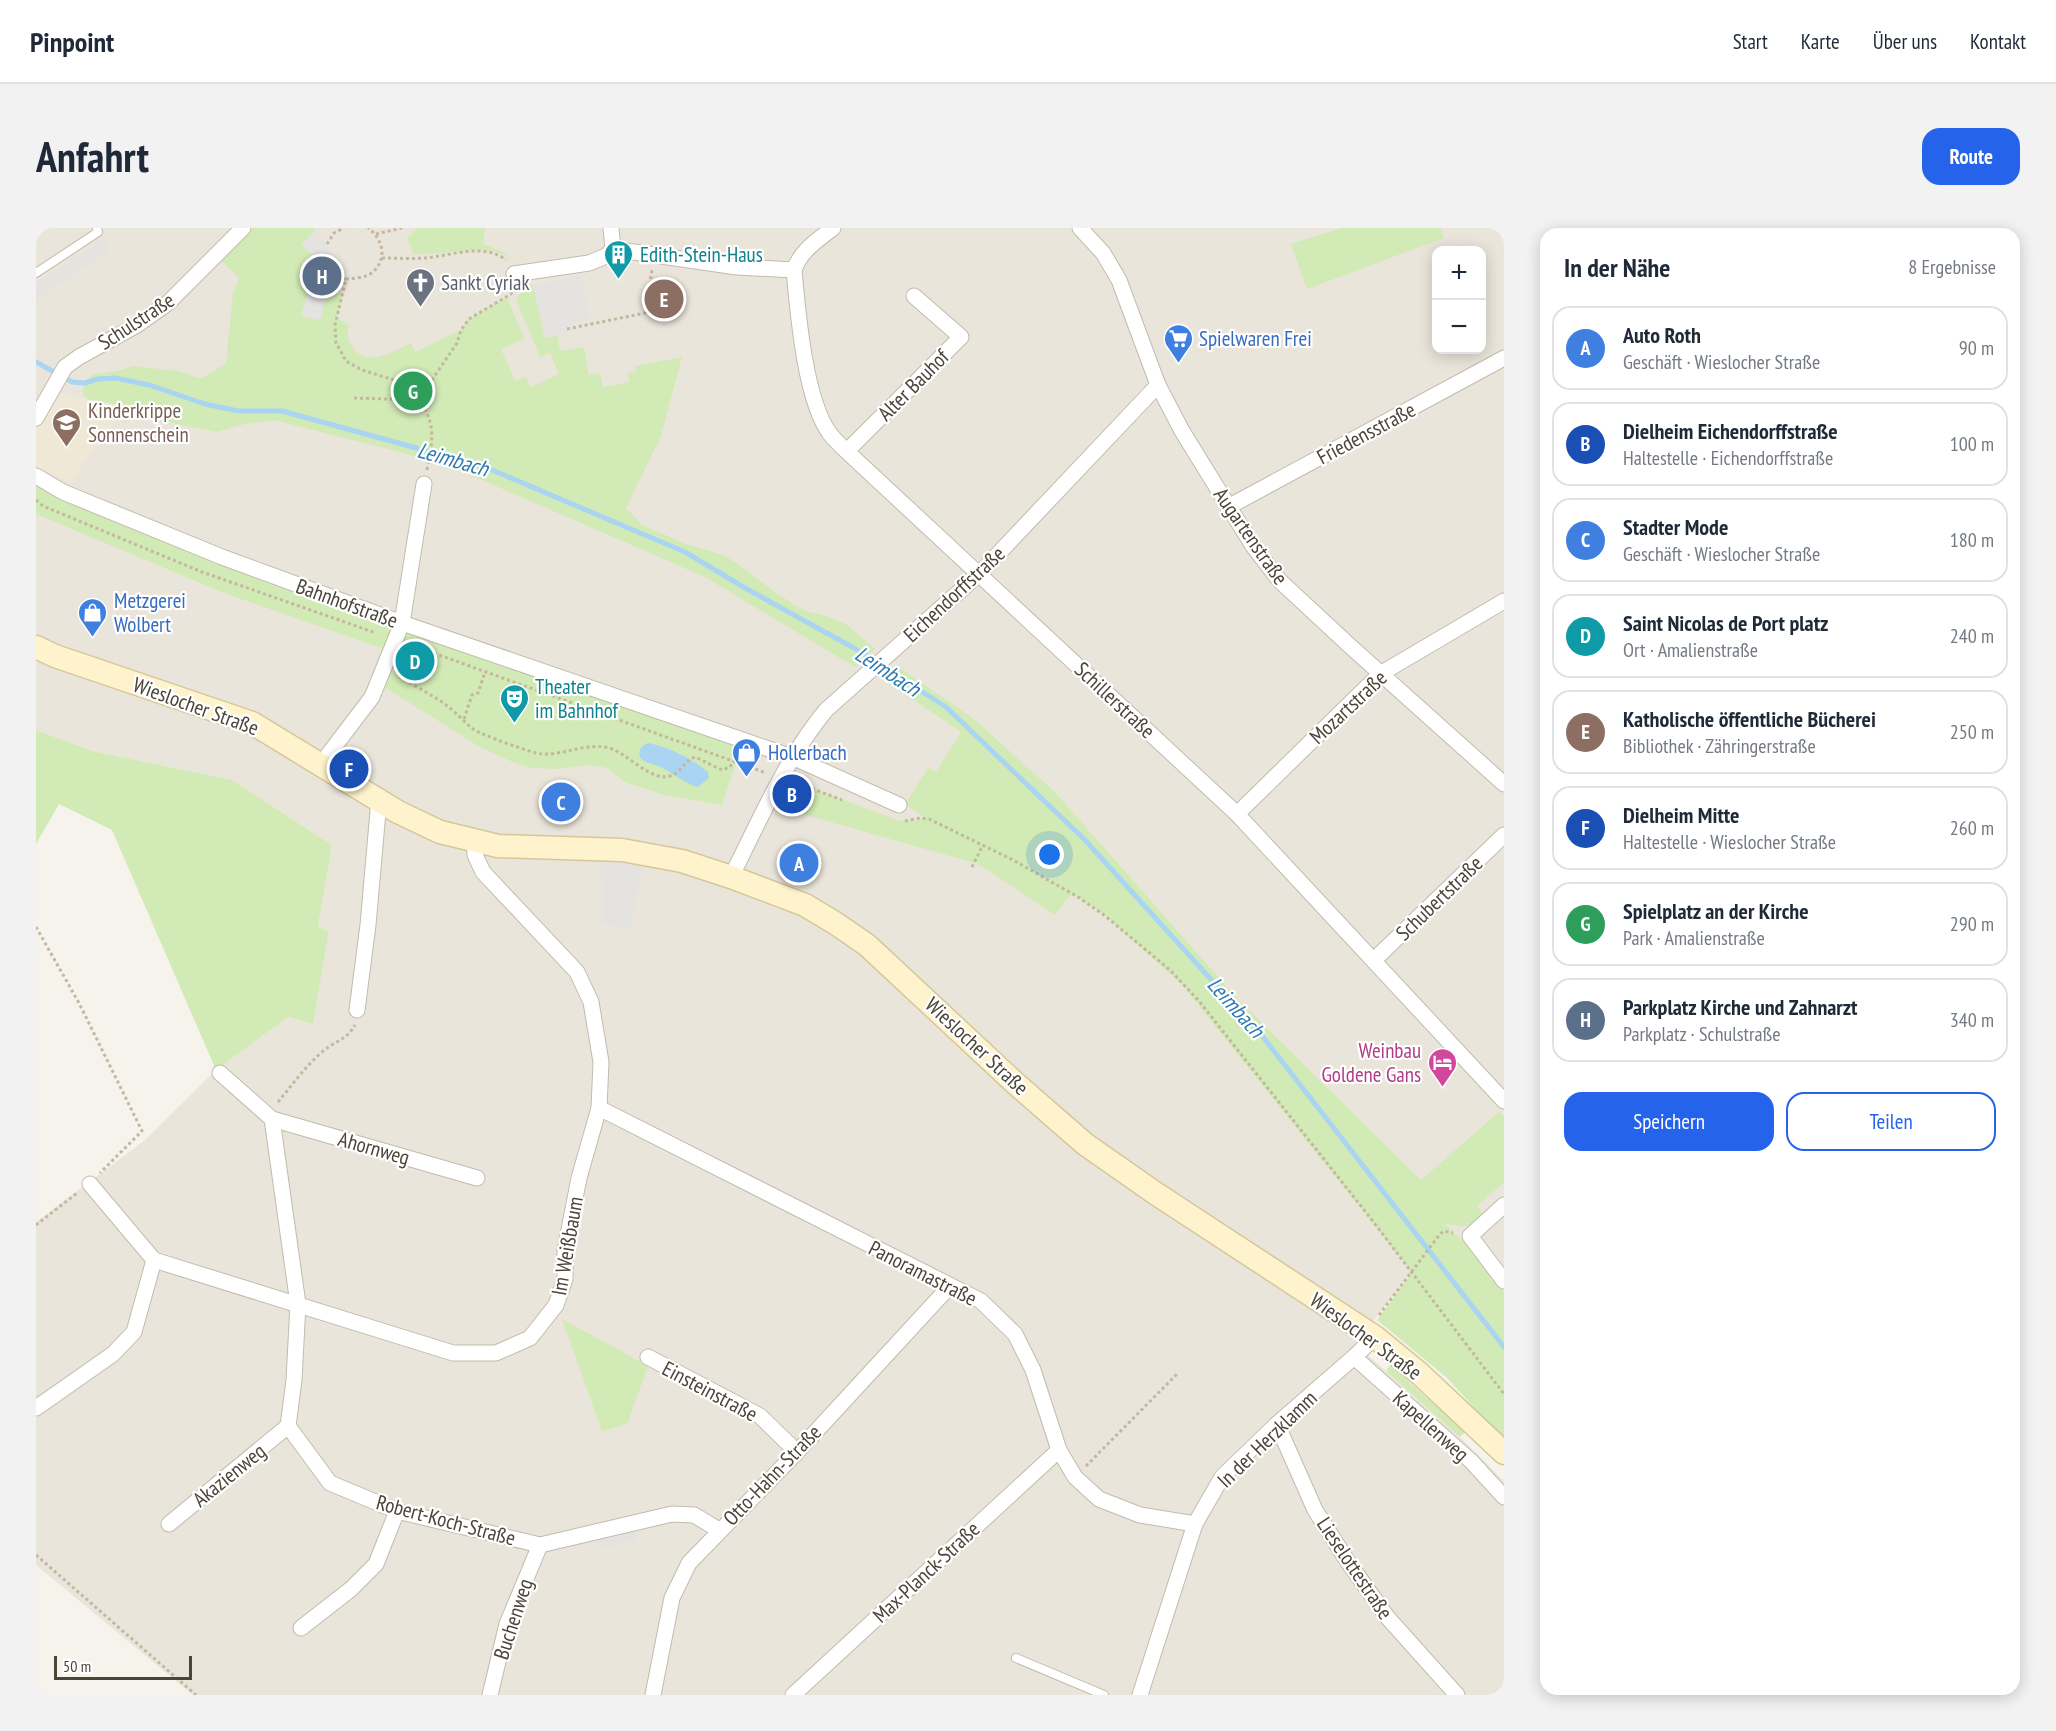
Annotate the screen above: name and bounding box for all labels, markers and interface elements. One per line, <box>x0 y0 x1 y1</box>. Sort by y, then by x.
text: Pinpoint <box>30 23 114 60</box>
text: Start <box>1733 28 1768 55</box>
text: Karte <box>1801 28 1840 55</box>
text: Über uns <box>1873 28 1937 55</box>
text: Kontakt <box>1970 28 2026 55</box>
button: Route <box>1922 128 2020 185</box>
text: Anfahrt <box>36 129 149 184</box>
building icon: Edith-Stein-Haus <box>603 238 635 280</box>
place label: Edith-Stein-Haus <box>640 241 763 268</box>
map controls <box>1432 246 1486 354</box>
button: + <box>1432 246 1486 300</box>
text: In der Nähe <box>1564 251 1670 284</box>
pin: H <box>302 254 342 298</box>
text: 8 Ergebnisse <box>1908 254 1996 280</box>
church icon: Sankt Cyriak <box>404 266 436 308</box>
place label: Sankt Cyriak <box>441 269 530 296</box>
pin: E <box>644 276 684 322</box>
street label: Schulstraße <box>93 286 179 356</box>
button: − <box>1432 300 1486 354</box>
text: Auto Roth <box>1623 321 1701 349</box>
supermarket icon: Spielwaren Frei <box>1162 322 1194 364</box>
place label: Spielwaren Frei <box>1199 325 1312 352</box>
text: A <box>1580 335 1591 361</box>
text: 90 m <box>1959 335 1994 361</box>
street label: Alter Bauhof <box>872 343 955 426</box>
text: Geschäft · Wieslocher Straße <box>1623 349 1820 375</box>
pin: G <box>394 368 433 414</box>
street label: Friedensstraße <box>1312 396 1420 470</box>
place label: Kinderkrippe Sonnenschein <box>88 397 189 448</box>
school or university icon: Kinderkrippe Sonnenschein <box>51 406 83 448</box>
text: Dielheim Eichendorffstraße <box>1623 417 1838 445</box>
text: B <box>1581 431 1590 457</box>
text: 100 m <box>1950 431 1994 457</box>
water label: Leimbach <box>414 436 493 483</box>
text: Haltestelle · Eichendorffstraße <box>1623 445 1833 471</box>
street label: Augartenstraße <box>1208 482 1294 590</box>
text: Stadter Mode <box>1623 513 1728 541</box>
text: C <box>1581 527 1590 553</box>
text: 180 m <box>1950 527 1994 553</box>
street label: Eichendorffstraße <box>898 540 1010 648</box>
text: Geschäft · Wieslocher Straße <box>1623 541 1820 567</box>
street label: Bahnhofstraße <box>292 572 402 634</box>
place label: Metzgerei Wolbert <box>114 587 186 638</box>
shop icon: Metzgerei Wolbert <box>77 596 109 638</box>
text: Saint Nicolas de Port platz <box>1623 609 1828 637</box>
text: D <box>1580 623 1591 649</box>
text: 240 m <box>1950 623 1994 649</box>
text: Ort · Amalienstraße <box>1623 637 1758 663</box>
pin: D <box>396 638 434 684</box>
water label: Leimbach <box>850 640 927 703</box>
street label: Schillerstraße <box>1069 656 1161 744</box>
street label: Mozartstraße <box>1304 664 1392 750</box>
street label: Wieslocher Straße <box>129 671 263 741</box>
place label: Theater im Bahnhof <box>535 673 619 724</box>
theatre icon: Theater im Bahnhof <box>498 682 530 724</box>
text: Katholische öffentliche Bücherei <box>1623 705 1876 733</box>
text: E <box>1581 719 1590 745</box>
text: 250 m <box>1950 719 1994 745</box>
text: Bibliothek · Zähringerstraße <box>1623 733 1816 759</box>
shop icon: Hollerbach <box>731 736 763 778</box>
place label: Hollerbach <box>768 739 847 766</box>
pin: F <box>330 746 368 792</box>
pin: B <box>772 772 812 816</box>
pin: C <box>542 780 580 824</box>
text: Dielheim Mitte <box>1623 801 1739 829</box>
text: F <box>1581 815 1590 841</box>
text: 260 m <box>1950 815 1994 841</box>
text: Haltestelle · Wieslocher Straße <box>1623 829 1836 855</box>
pin: A <box>780 840 819 886</box>
your location <box>1035 840 1064 869</box>
street label: Schubertstraße <box>1390 850 1488 946</box>
text: Spielplatz an der Kirche <box>1623 897 1809 925</box>
text: G <box>1580 911 1591 937</box>
text: 290 m <box>1950 911 1994 937</box>
text: Park · Amalienstraße <box>1623 925 1765 951</box>
water label: Leimbach <box>1201 971 1271 1044</box>
street label: Wieslocher Straße <box>920 991 1034 1101</box>
text: Parkplatz Kirche und Zahnarzt <box>1623 993 1857 1021</box>
text: H <box>1580 1007 1591 1033</box>
text: 340 m <box>1950 1007 1994 1033</box>
text: Parkplatz · Schulstraße <box>1623 1021 1781 1047</box>
place label: Weinbau Goldene Gans <box>1322 1037 1421 1088</box>
hotel icon: Weinbau Goldene Gans <box>1426 1046 1458 1088</box>
button: Speichern <box>1564 1092 1774 1151</box>
button: Teilen <box>1786 1092 1996 1151</box>
street label: Ahornweg <box>335 1125 413 1171</box>
street label: Im Weißbaum <box>545 1194 589 1298</box>
street label: Panoramastraße <box>864 1234 982 1312</box>
street label: Wieslocher Straße <box>1305 1286 1427 1386</box>
street label: Einsteinstraße <box>658 1355 762 1427</box>
street label: In der Herzklamm <box>1211 1385 1323 1493</box>
street label: Kapellenweg <box>1387 1385 1475 1467</box>
street label: Otto-Hahn-Straße <box>717 1419 827 1531</box>
street label: Akazienweg <box>187 1437 271 1513</box>
street label: Robert-Koch-Straße <box>373 1488 519 1552</box>
street label: Lieselottestraße <box>1311 1512 1399 1624</box>
street label: Max-Planck-Straße <box>867 1516 985 1628</box>
street label: Buchenweg <box>487 1575 539 1663</box>
scale bar <box>54 1653 192 1680</box>
text: 50 m <box>63 1656 91 1676</box>

